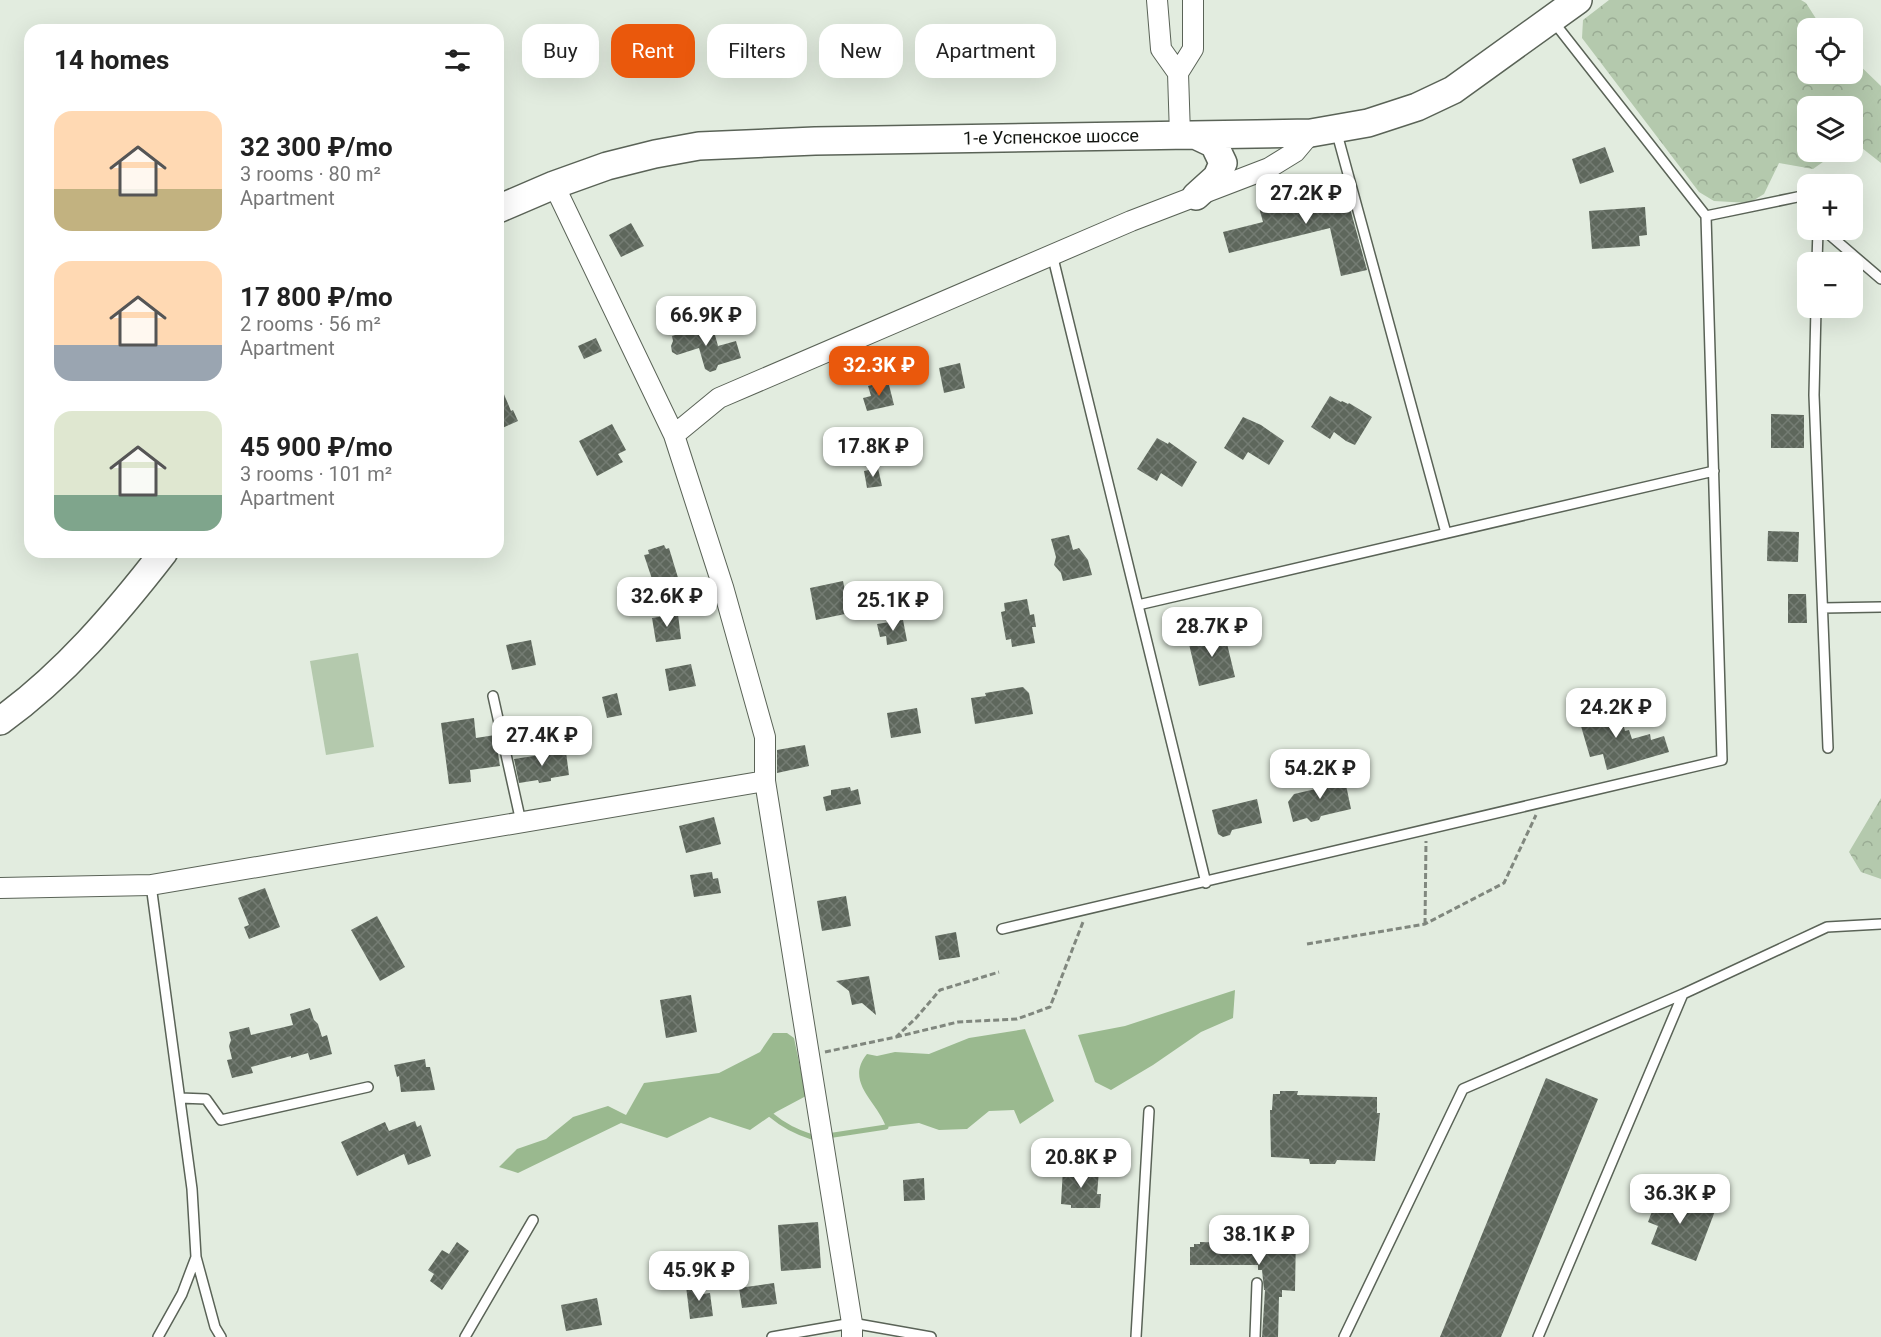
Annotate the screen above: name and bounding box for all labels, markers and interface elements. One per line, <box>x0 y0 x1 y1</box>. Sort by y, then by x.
map controls <box>1797 18 1863 318</box>
button: locate <box>1797 18 1863 84</box>
chip: Buy <box>522 24 599 78</box>
chip: Rent <box>611 24 695 78</box>
chip: Filters <box>707 24 807 78</box>
chip: New <box>819 24 903 78</box>
chip: Apartment <box>915 24 1056 78</box>
icon: filters <box>441 44 474 77</box>
text: 14 homes <box>54 45 169 75</box>
button: layers <box>1797 96 1863 162</box>
street label: 1-е Успенское шоссе <box>963 124 1139 149</box>
text: 32 300 ₽/mo <box>240 132 393 162</box>
icon: home <box>102 135 174 207</box>
text: 3 rooms · 80 m² <box>240 162 381 186</box>
pin: 27.2K ₽ <box>1251 174 1361 225</box>
button: + <box>1797 174 1863 240</box>
text: 27.2K ₽ <box>1270 181 1342 205</box>
text: Apartment <box>240 186 335 210</box>
button: − <box>1797 252 1863 318</box>
text: 17 800 ₽/mo <box>240 282 393 312</box>
icon: home <box>102 285 174 357</box>
pin: 66.9K ₽ <box>651 296 761 347</box>
text: 66.9K ₽ <box>670 303 742 327</box>
text: 2 rooms · 56 m² <box>240 312 381 336</box>
text: Apartment <box>240 336 335 360</box>
pin: 32.3K ₽ <box>824 346 934 397</box>
text: 32.3K ₽ <box>843 353 915 377</box>
pin: 17.8K ₽ <box>818 427 928 478</box>
text: 45 900 ₽/mo <box>240 432 393 462</box>
text: 17.8K ₽ <box>837 434 909 458</box>
icon: home <box>102 435 174 507</box>
text: 3 rooms · 101 m² <box>240 462 392 486</box>
text: Apartment <box>240 486 335 510</box>
pin: 32.6K ₽ <box>612 577 722 628</box>
pin: 25.1K ₽ <box>838 581 948 632</box>
text: 32.6K ₽ <box>631 584 703 608</box>
text: 25.1K ₽ <box>857 588 929 612</box>
pin: 28.7K ₽ <box>1157 607 1267 658</box>
text: 28.7K ₽ <box>1176 614 1248 638</box>
pin: 24.2K ₽ <box>1561 688 1671 739</box>
text: 24.2K ₽ <box>1580 695 1652 719</box>
pin: 27.4K ₽ <box>487 716 597 767</box>
text: 27.4K ₽ <box>506 723 578 747</box>
pin: 54.2K ₽ <box>1265 749 1375 800</box>
text: 54.2K ₽ <box>1284 756 1356 780</box>
pin: 20.8K ₽ <box>1026 1138 1136 1189</box>
text: 20.8K ₽ <box>1045 1145 1117 1169</box>
pin: 36.3K ₽ <box>1625 1174 1735 1225</box>
text: 36.3K ₽ <box>1644 1181 1716 1205</box>
pin: 38.1K ₽ <box>1204 1215 1314 1266</box>
text: 38.1K ₽ <box>1223 1222 1295 1246</box>
pin: 45.9K ₽ <box>644 1251 754 1302</box>
text: 45.9K ₽ <box>663 1258 735 1282</box>

